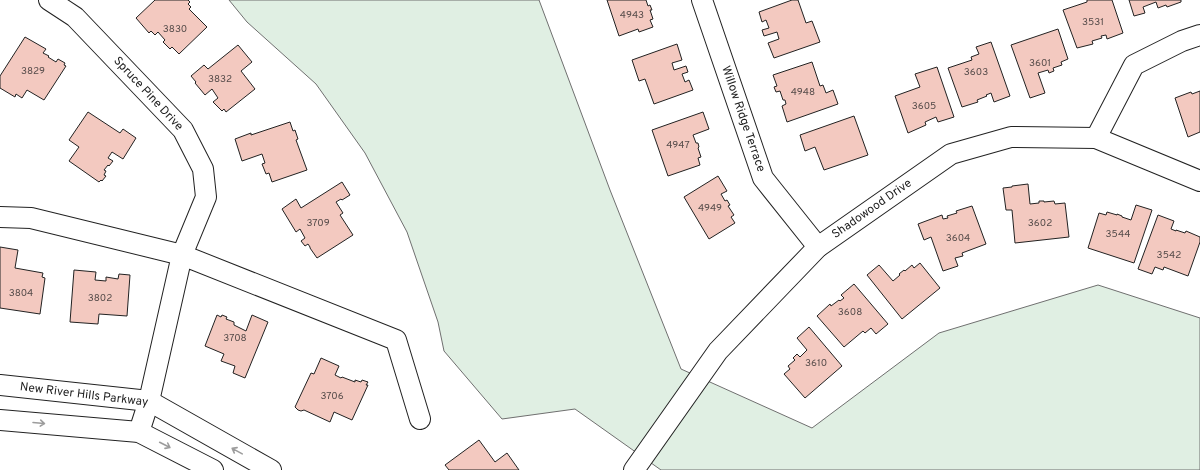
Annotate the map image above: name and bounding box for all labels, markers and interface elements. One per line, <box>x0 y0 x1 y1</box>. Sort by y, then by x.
house number: 4943 <box>620 9 644 22</box>
house number: 3531 <box>1082 16 1104 29</box>
house number: 3830 <box>163 23 187 36</box>
street label: Spruce Pine Drive <box>109 54 187 134</box>
house number: 3601 <box>1029 57 1051 70</box>
street label: Willow Ridge Terrace <box>717 64 769 174</box>
house number: 3829 <box>21 65 45 78</box>
house number: 3603 <box>964 66 988 79</box>
house number: 3832 <box>208 73 232 86</box>
house number: 4948 <box>791 86 815 99</box>
house number: 3605 <box>912 100 936 113</box>
house number: 4947 <box>666 139 690 152</box>
street label: Shadowood Drive <box>829 175 915 243</box>
house number: 4949 <box>698 202 722 215</box>
house number: 3709 <box>306 217 330 230</box>
house number: 3602 <box>1028 217 1052 230</box>
house number: 3544 <box>1106 228 1130 241</box>
house number: 3604 <box>946 232 970 245</box>
house number: 3542 <box>1157 249 1181 262</box>
house number: 3804 <box>9 287 33 300</box>
house number: 3802 <box>88 292 112 305</box>
house number: 3608 <box>838 306 862 319</box>
house number: 3708 <box>223 332 247 345</box>
house number: 3610 <box>805 357 827 370</box>
street label: New River Hills Parkway <box>19 379 149 411</box>
house number: 3706 <box>320 390 344 403</box>
one-way arrow <box>32 419 45 427</box>
one-way arrow <box>159 442 171 450</box>
one-way arrow <box>231 446 243 454</box>

